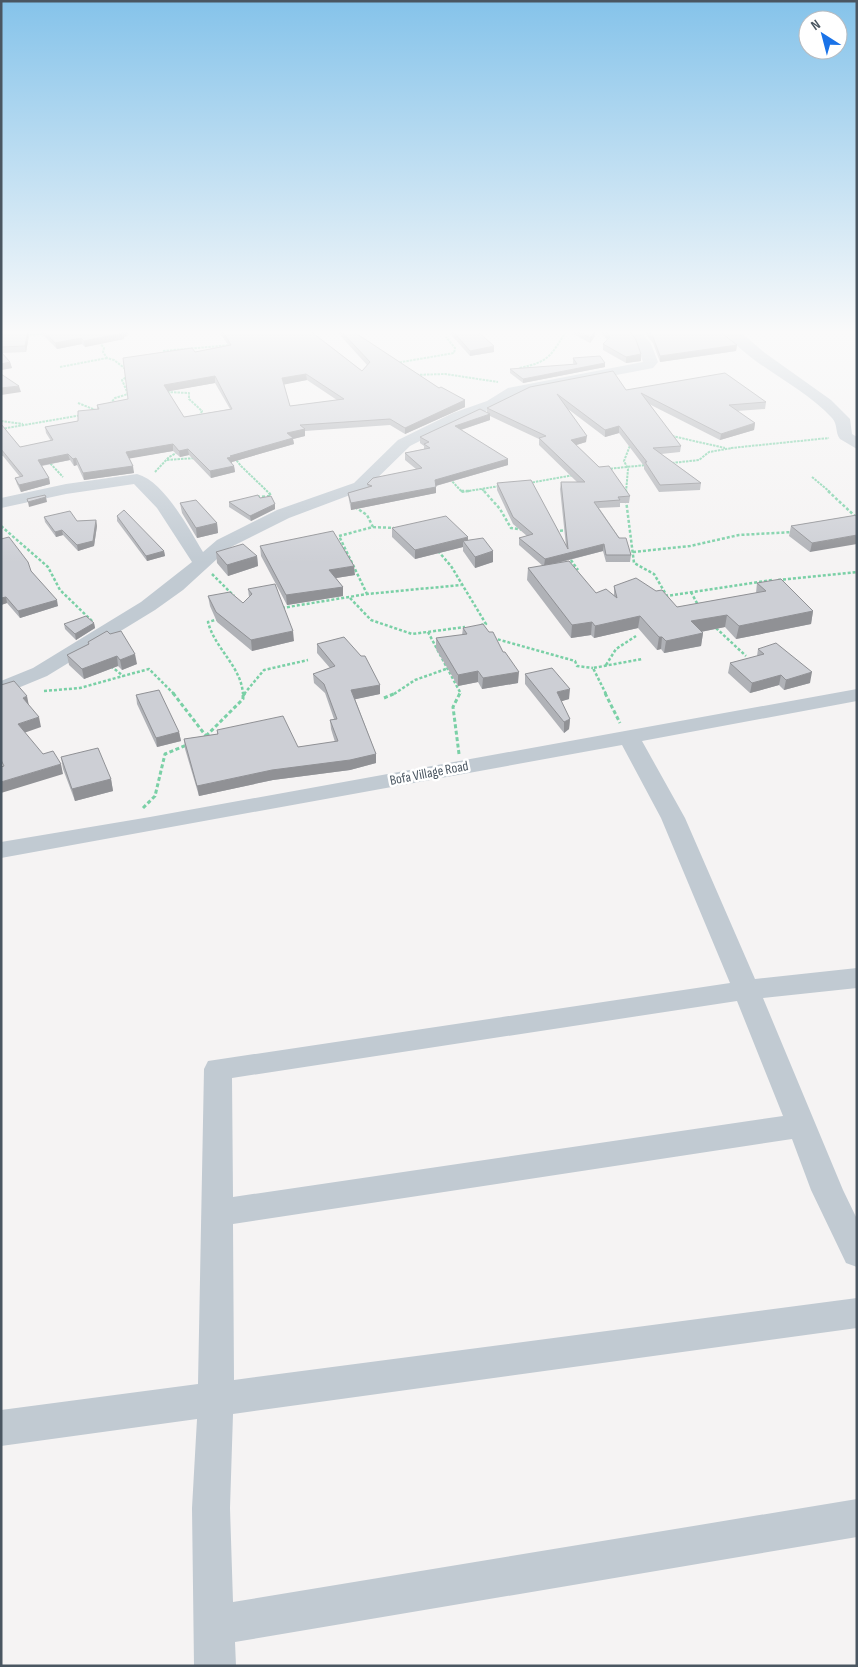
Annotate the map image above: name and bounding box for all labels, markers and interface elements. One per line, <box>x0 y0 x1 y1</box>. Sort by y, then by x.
north arrow <box>798 10 848 60</box>
text: N <box>808 16 824 34</box>
street label: Bofa Village Road <box>388 757 470 789</box>

